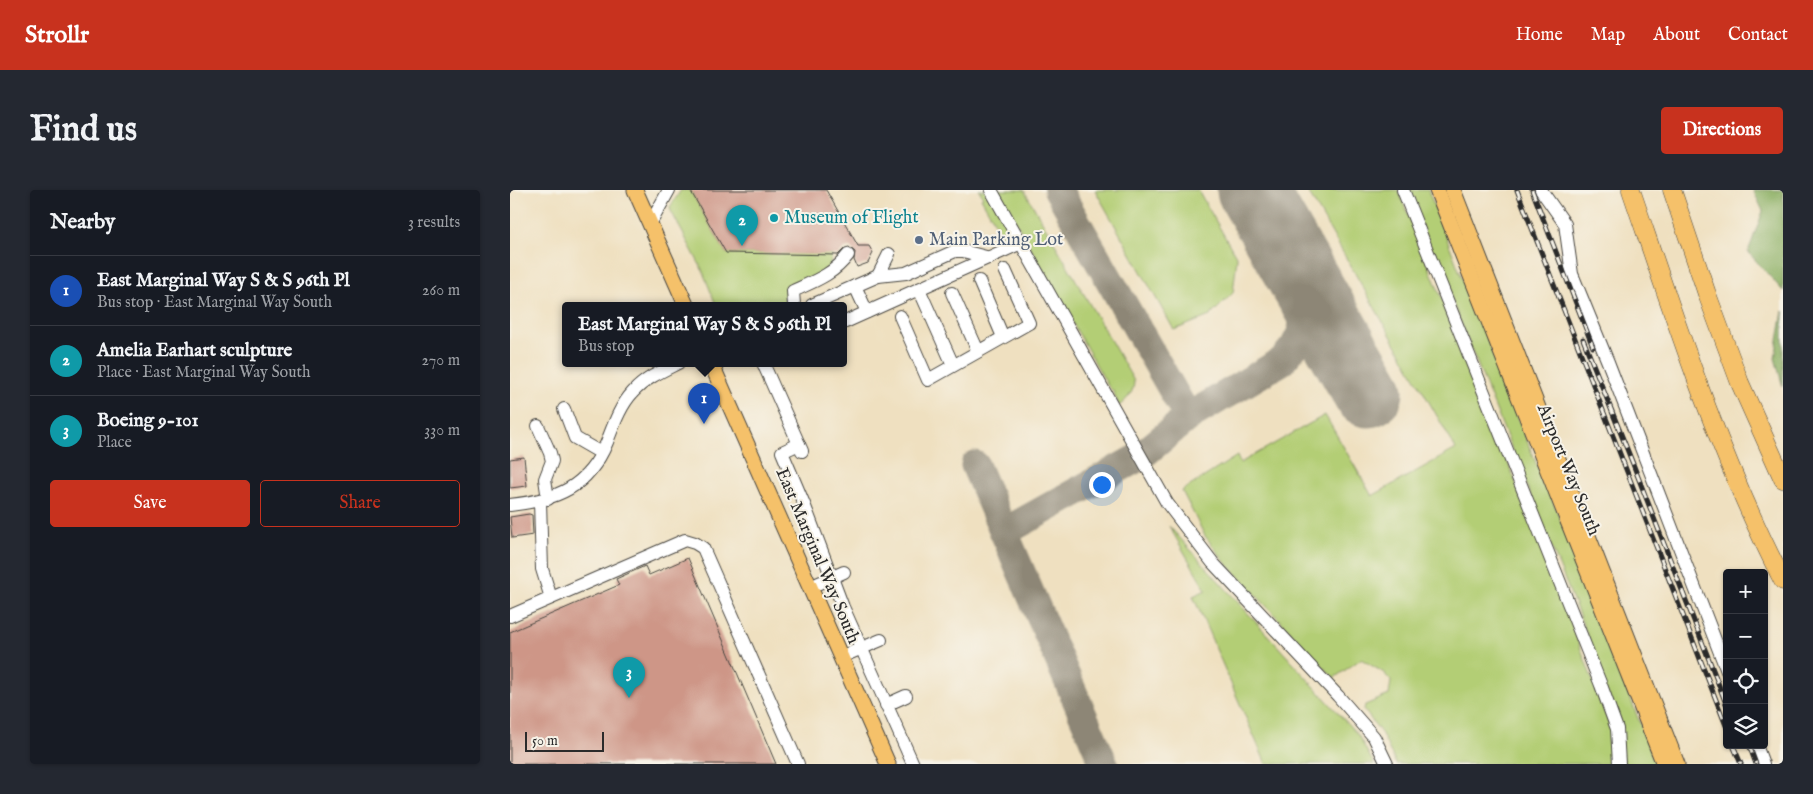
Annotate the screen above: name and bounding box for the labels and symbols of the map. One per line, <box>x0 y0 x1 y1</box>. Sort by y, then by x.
pin: 2 <box>726 205 758 246</box>
place label: Museum of Flight <box>784 207 919 230</box>
marker: Museum of Flight <box>768 212 780 224</box>
place label: Main Parking Lot <box>929 229 1063 252</box>
marker: Main Parking Lot <box>913 234 925 246</box>
pin: 1 <box>688 383 720 424</box>
street label: Airport Way South <box>1531 400 1605 540</box>
street label: East Marginal Way South <box>769 464 865 648</box>
your location <box>1089 472 1115 498</box>
pin: 3 <box>613 657 645 698</box>
scale bar <box>525 729 604 752</box>

